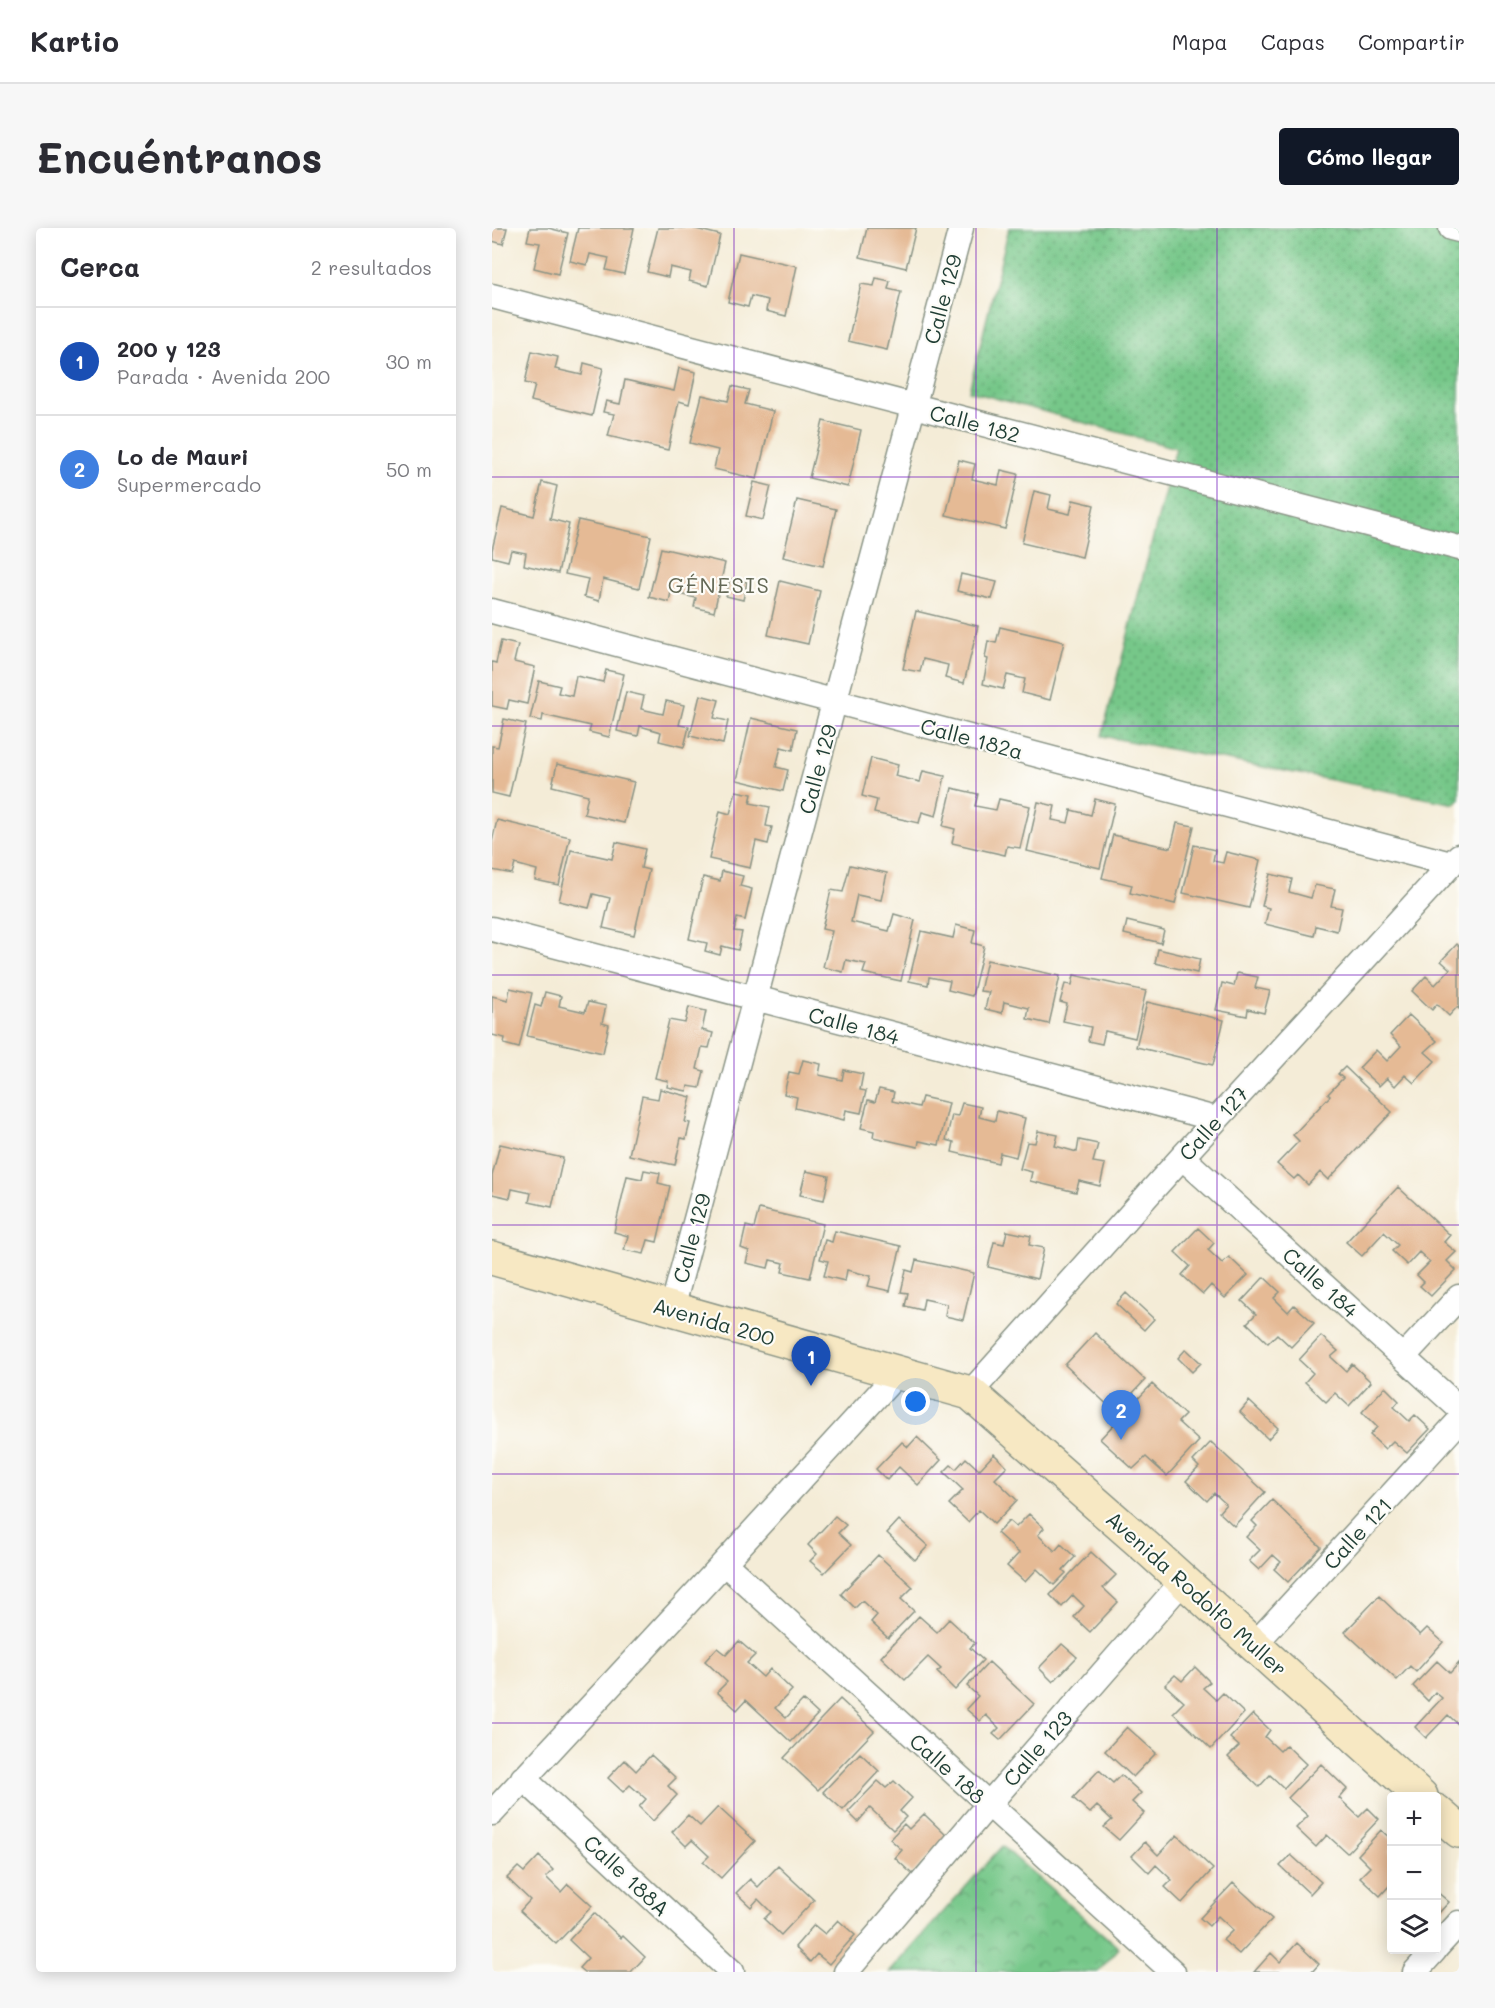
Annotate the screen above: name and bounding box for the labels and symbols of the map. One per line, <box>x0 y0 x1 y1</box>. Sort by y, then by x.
street label: Calle 129 <box>917 251 967 347</box>
street label: Calle 182 <box>927 398 1023 448</box>
district label: GÉNESIS <box>668 570 770 599</box>
street label: Calle 182a <box>918 711 1026 765</box>
street label: Calle 129 <box>792 721 842 817</box>
street label: Calle 184 <box>806 1000 903 1050</box>
street label: Calle 127 <box>1172 1080 1254 1166</box>
street label: Calle 129 <box>666 1190 716 1286</box>
street label: Calle 184 <box>1277 1241 1365 1324</box>
street label: Avenida 200 <box>650 1291 778 1351</box>
pin: 1 <box>792 1336 830 1386</box>
your location <box>901 1387 930 1416</box>
pin: 2 <box>1102 1390 1140 1440</box>
street label: Calle 121 <box>1317 1491 1397 1575</box>
street label: Avenida Rodolfo Muller <box>1101 1505 1293 1681</box>
street label: Calle 123 <box>997 1705 1077 1791</box>
street label: Calle 188 <box>904 1727 992 1809</box>
street label: Calle 188A <box>578 1828 676 1922</box>

